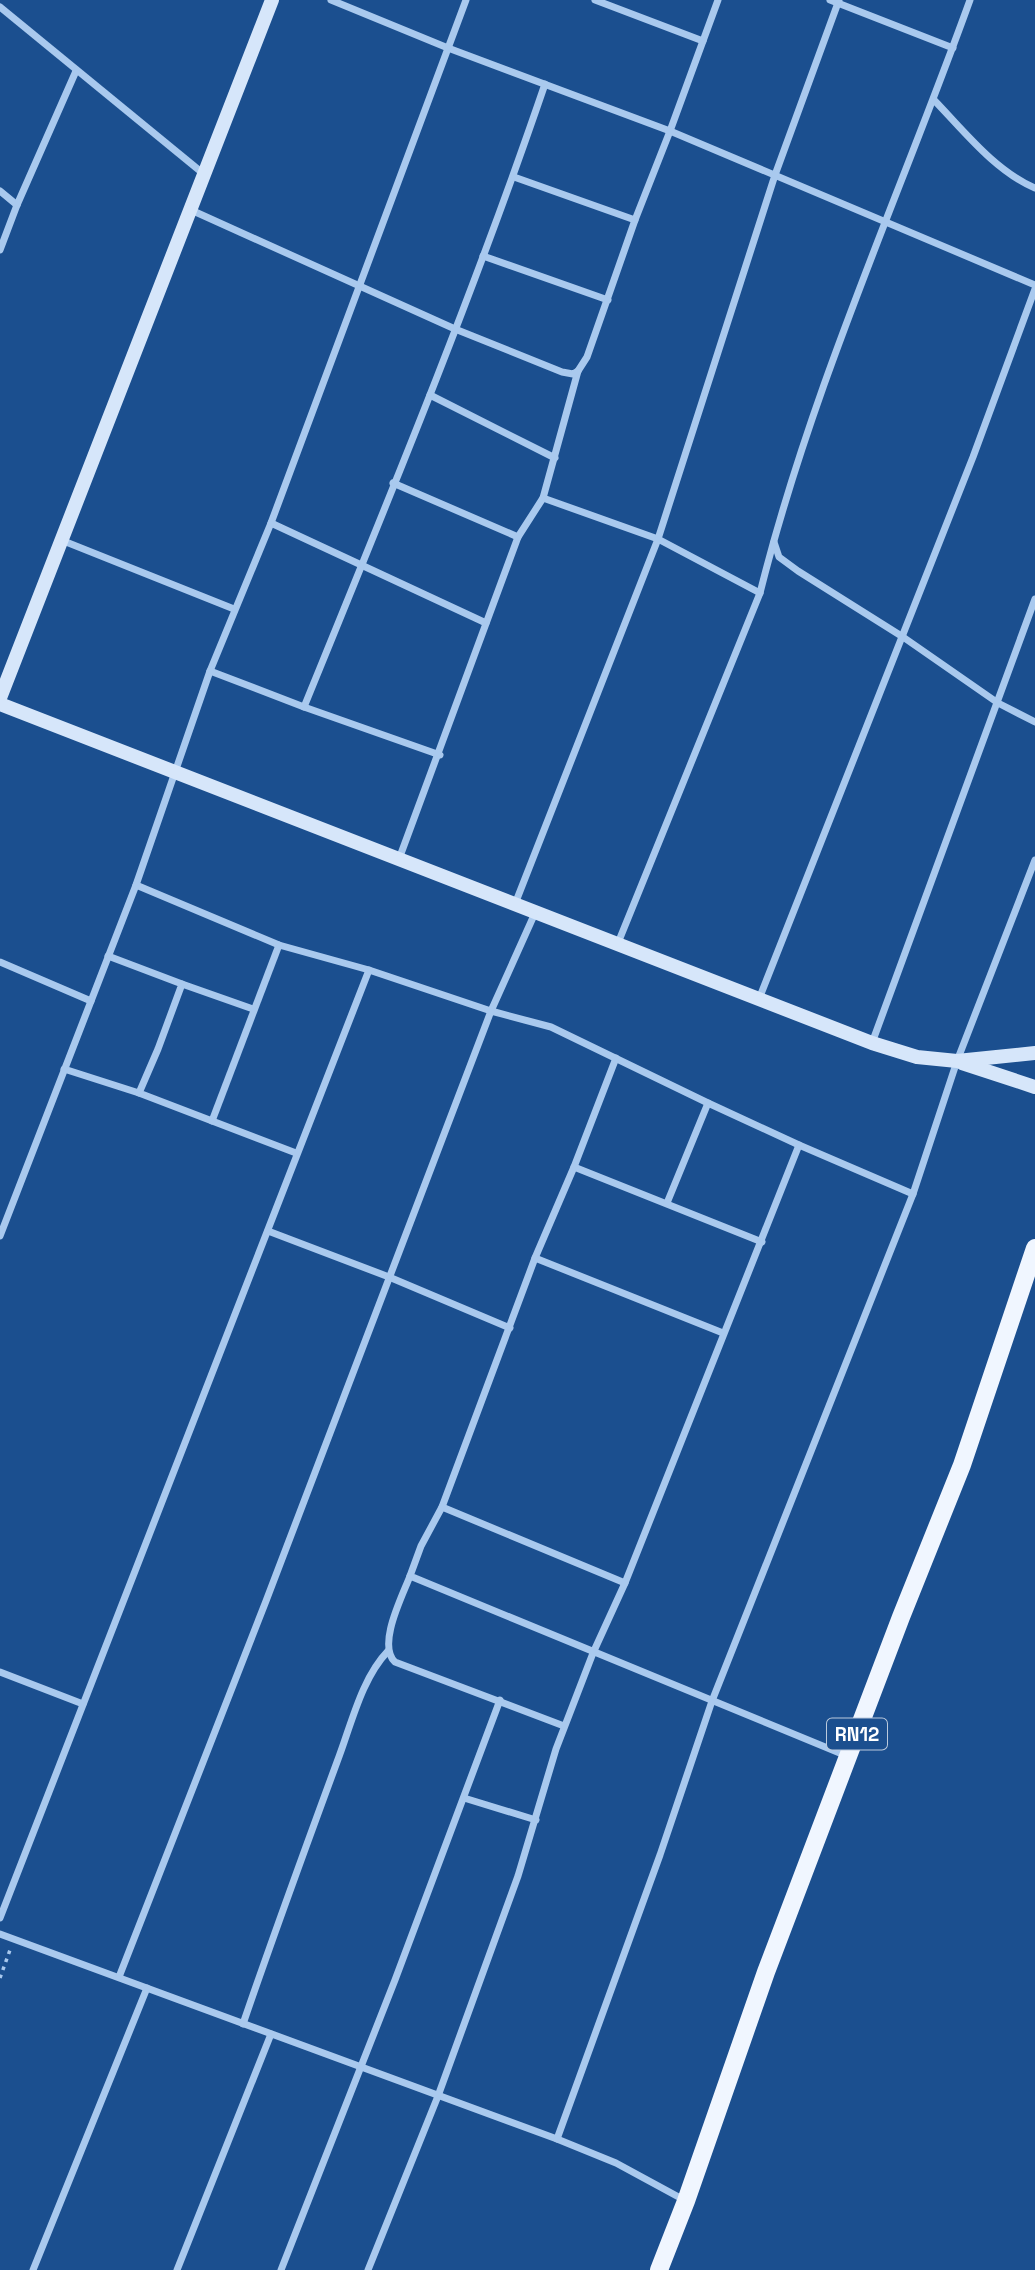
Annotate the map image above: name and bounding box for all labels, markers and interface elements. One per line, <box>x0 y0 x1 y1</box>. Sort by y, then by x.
road number: RN12 <box>827 1718 887 1750</box>

